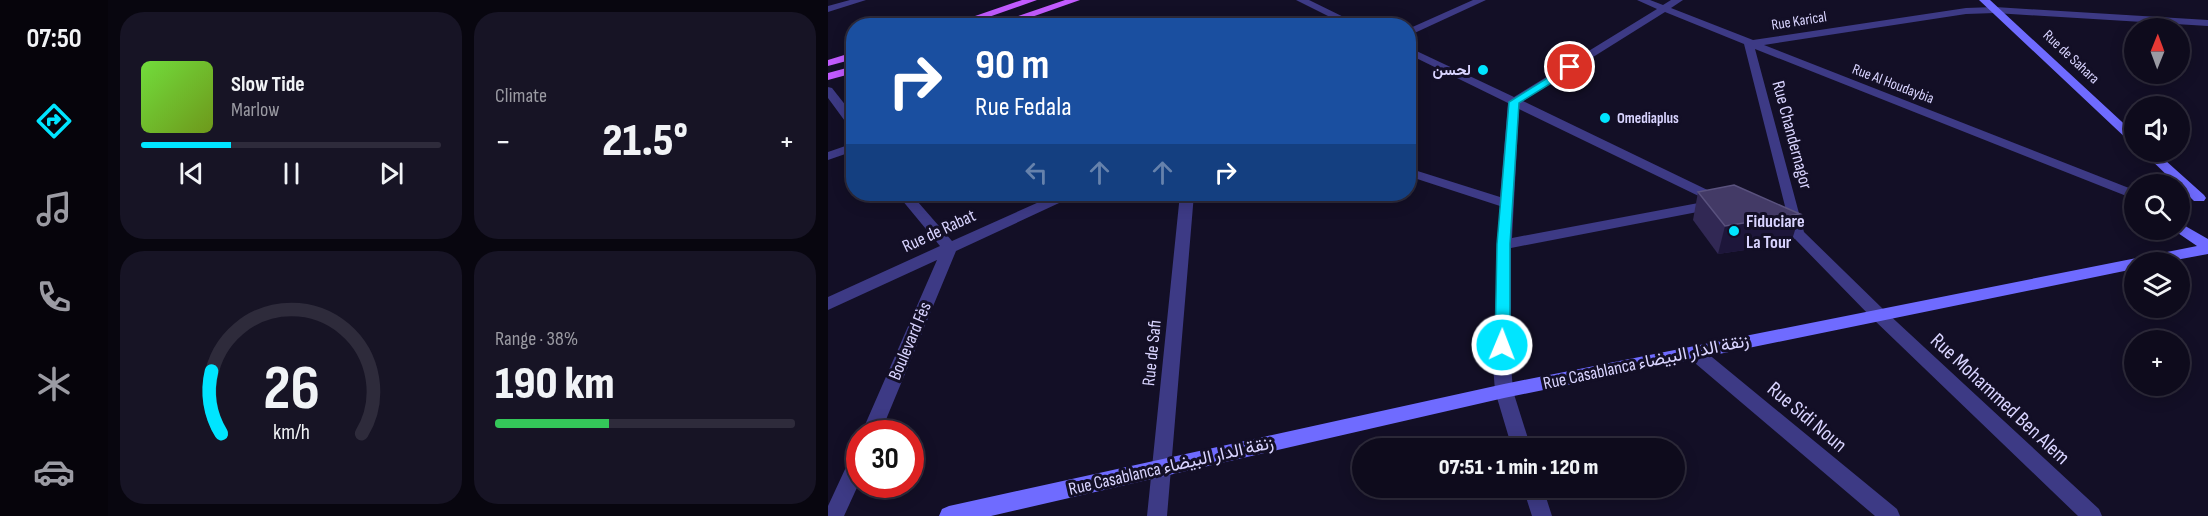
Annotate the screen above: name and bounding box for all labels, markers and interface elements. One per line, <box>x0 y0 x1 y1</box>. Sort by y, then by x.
street label: Rue Karical <box>1770 7 1828 35</box>
north arrow <box>2124 18 2190 84</box>
map controls <box>2124 18 2190 396</box>
text: 07:50 <box>26 23 82 55</box>
street label: Rue de Sahara <box>2039 26 2103 88</box>
text: 90 m <box>975 40 1049 91</box>
pin <box>1544 41 1595 92</box>
icon: right <box>876 42 954 120</box>
icon: arrive <box>1553 50 1586 83</box>
street label: Rue Al Houdaybia <box>1849 60 1937 108</box>
place label: لحسن <box>1433 61 1471 80</box>
marker: لحسن <box>1476 63 1490 77</box>
text: Slow Tide <box>231 71 305 98</box>
street label: Rue Chandernagor <box>1767 79 1817 191</box>
text: Climate <box>495 84 547 108</box>
text: Rue Fedala <box>975 91 1072 123</box>
button: sound <box>2124 96 2190 162</box>
text: Marlow <box>231 98 279 122</box>
icon: directions <box>33 100 75 142</box>
place label: Omediaplus <box>1617 109 1679 128</box>
marker: Omediaplus <box>1598 111 1612 125</box>
text: 21.5° <box>602 114 688 169</box>
text: − <box>495 122 511 162</box>
text: + <box>779 122 795 162</box>
icon: left <box>1020 156 1053 189</box>
icon: ahead <box>1083 156 1116 189</box>
icon: ahead <box>1146 156 1179 189</box>
icon: right <box>1209 156 1242 189</box>
icon: previous <box>175 157 208 190</box>
icon: pause <box>275 157 308 190</box>
icon: next <box>375 157 408 190</box>
button: search <box>2124 174 2190 240</box>
icon: music <box>33 188 75 230</box>
street label: Rue de Rabat <box>899 205 979 257</box>
place label: Fiduciare La Tour <box>1746 211 1805 253</box>
marker: Fiduciare La Tour <box>1727 224 1741 238</box>
button: layers <box>2124 252 2190 318</box>
icon: phone <box>33 276 75 318</box>
street label: Boulevard Fès <box>884 299 936 383</box>
position arrow <box>1470 313 1534 377</box>
street label: Rue de Safi <box>1138 319 1166 387</box>
text: Range · 38% <box>495 327 578 351</box>
street label: Rue Mohammed Ben Alem <box>1925 328 2075 470</box>
street label: Rue Casablanca زنقة الدار البيضاء <box>1541 330 1751 394</box>
button: + <box>2124 330 2190 396</box>
text: 26 <box>263 352 319 427</box>
text: 190 km <box>495 357 615 412</box>
icon: climate <box>33 363 75 405</box>
street label: Rue Sidi Noun <box>1762 376 1852 458</box>
speed limit sign: 30 <box>846 420 924 498</box>
text: km/h <box>272 421 310 446</box>
street label: Rue Casablanca زنقة الدار البيضاء <box>1066 432 1276 500</box>
icon: car <box>33 451 75 493</box>
text: 07:51 · 1 min · 120 m <box>1439 454 1598 481</box>

